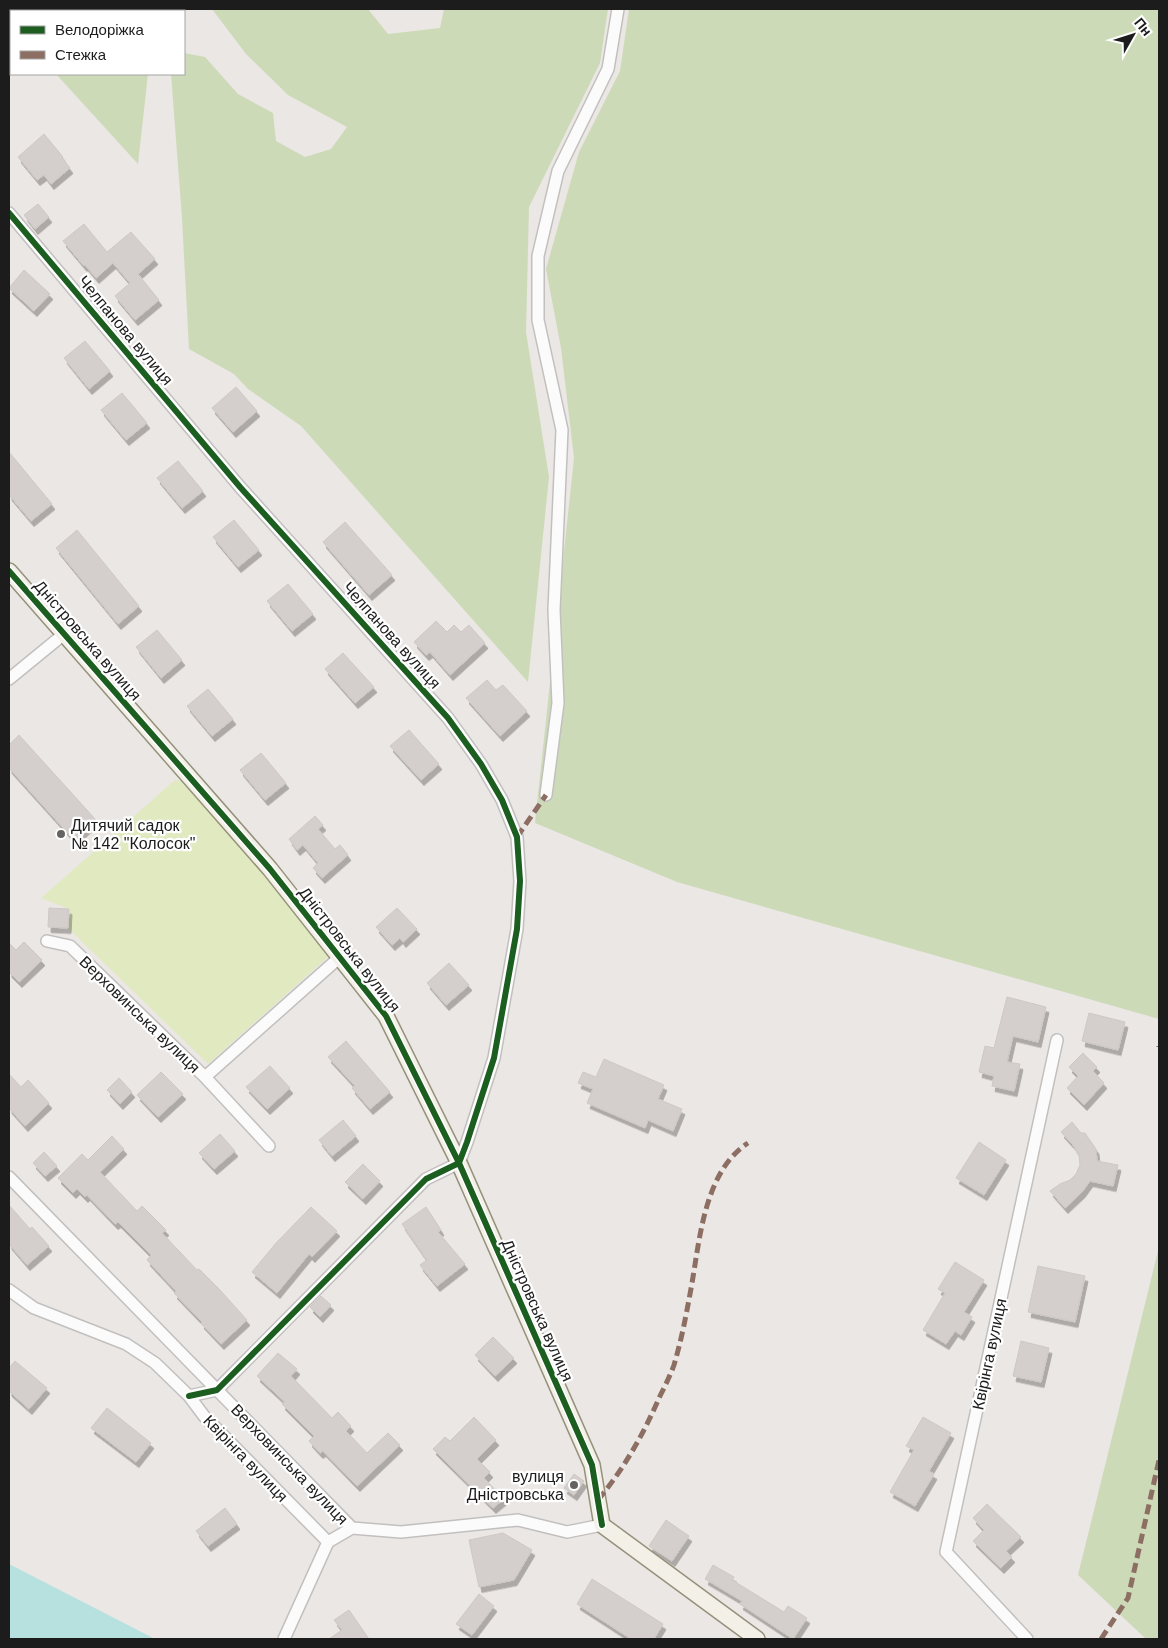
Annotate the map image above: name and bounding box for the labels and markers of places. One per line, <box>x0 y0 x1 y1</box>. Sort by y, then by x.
place label: Дитячий садок № 142 "Колосок" <box>71 817 195 852</box>
marker: Дитячий садок № 142 "Колосок" <box>55 828 67 840</box>
place label: вулиця Дністровська <box>467 1468 564 1503</box>
marker: вулиця Дністровська <box>568 1479 580 1491</box>

